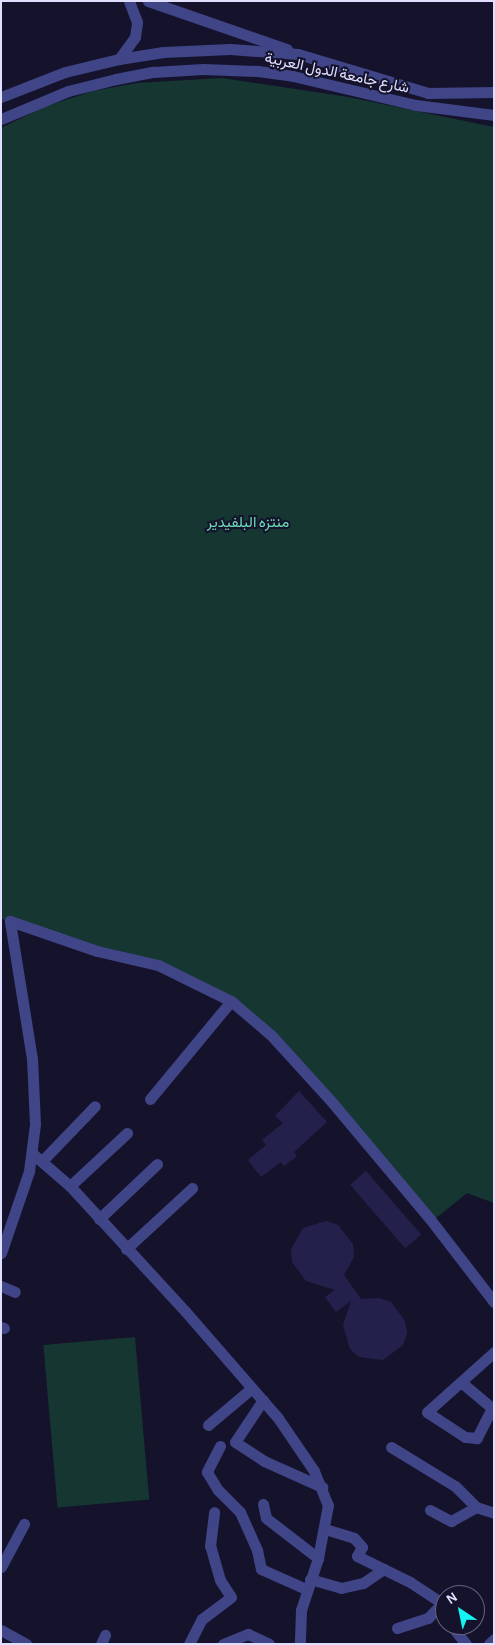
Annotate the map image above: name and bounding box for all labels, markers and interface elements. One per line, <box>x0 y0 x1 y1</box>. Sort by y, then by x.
street label: شارع جامعة الدول العربية <box>263 49 411 97</box>
park label: منتزه البلفيدير <box>207 514 289 532</box>
north arrow <box>435 1585 485 1635</box>
text: N <box>444 1590 460 1607</box>

